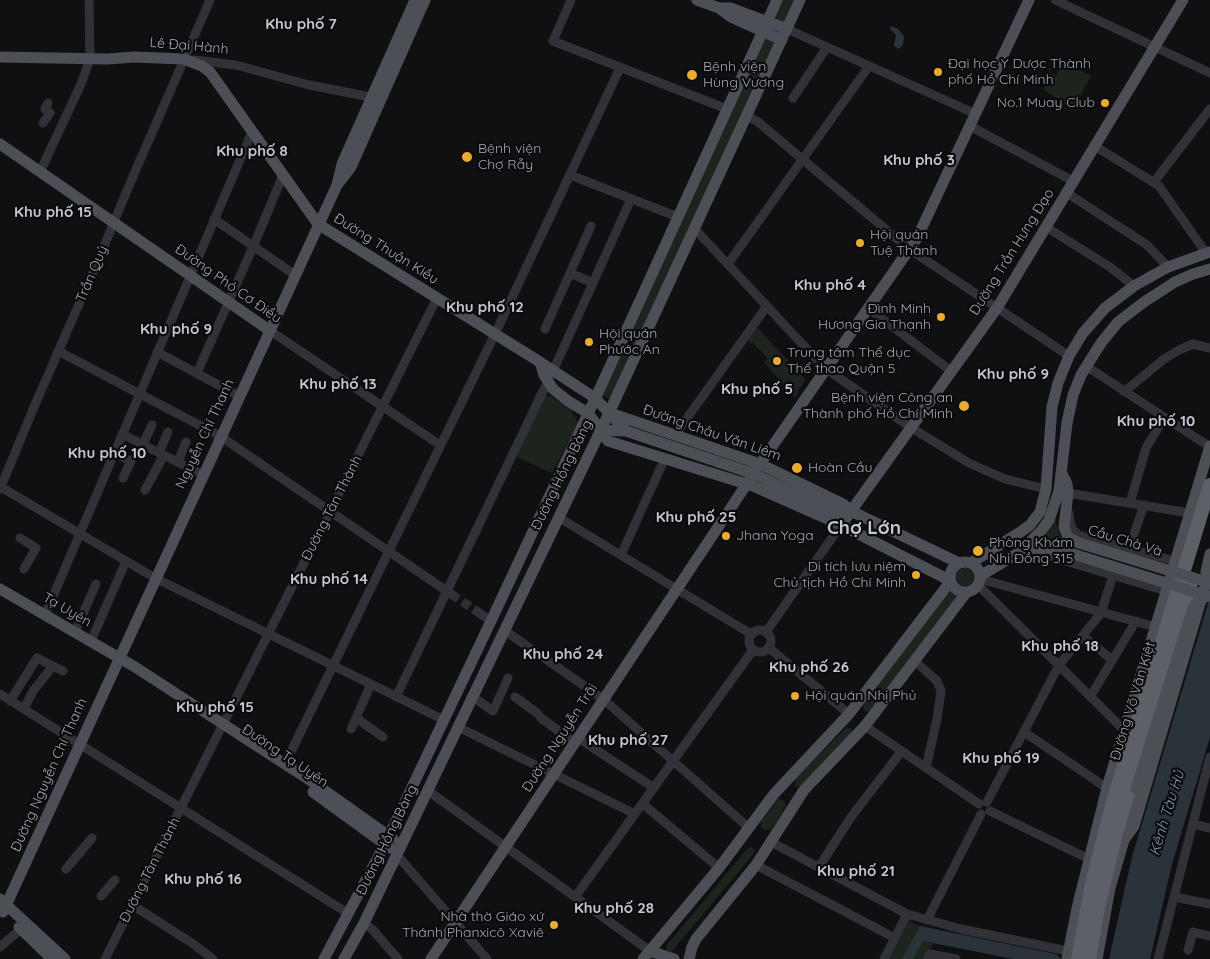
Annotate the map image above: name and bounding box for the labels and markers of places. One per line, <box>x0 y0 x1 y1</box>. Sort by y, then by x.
place label: Đại học Y Dược Thành phố Hồ Chí Minh <box>948 56 1091 88</box>
place label: Bệnh viện Hùng Vương <box>703 59 784 92</box>
marker: Đại học Y Dược Thành phố Hồ Chí Minh <box>932 66 944 78</box>
marker: Bệnh viện Hùng Vương <box>685 68 699 82</box>
place label: No.1 Muay Club <box>997 95 1095 111</box>
marker: No.1 Muay Club <box>1099 97 1111 109</box>
place label: Bệnh viện Chợ Rẫy <box>478 141 541 174</box>
marker: Bệnh viện Chợ Rẫy <box>460 150 474 164</box>
place label: Hội quán Tuệ Thành <box>870 227 937 260</box>
marker: Hội quán Tuệ Thành <box>854 237 866 249</box>
place label: Đình Minh Hương Gia Thạnh <box>818 301 931 334</box>
marker: Đình Minh Hương Gia Thạnh <box>935 311 947 323</box>
place label: Hội quán Phước An <box>599 326 660 358</box>
marker: Hội quán Phước An <box>583 336 595 348</box>
place label: Trung tâm Thể dục Thể thao Quận 5 <box>787 345 911 378</box>
marker: Trung tâm Thể dục Thể thao Quận 5 <box>771 355 783 367</box>
place label: Bệnh viện Công an Thành phố Hồ Chí Minh <box>803 390 953 422</box>
marker: Bệnh viện Công an Thành phố Hồ Chí Minh <box>957 399 971 413</box>
place label: Hoàn Cầu <box>808 460 872 476</box>
marker: Hoàn Cầu <box>790 461 804 475</box>
place label: Jhana Yoga <box>736 528 814 544</box>
marker: Jhana Yoga <box>720 530 732 542</box>
place label: Phòng Khám Nhi Đồng 315 <box>989 535 1073 568</box>
marker: Phòng Khám Nhi Đồng 315 <box>971 544 985 558</box>
place label: Di tích lưu niệm Chủ tịch Hồ Chí Minh <box>773 559 906 592</box>
marker: Di tích lưu niệm Chủ tịch Hồ Chí Minh <box>910 569 922 581</box>
place label: Hội quán Nhị Phủ <box>805 688 916 704</box>
marker: Hội quán Nhị Phủ <box>789 690 801 702</box>
place label: Nhà thờ Giáo xứ Thánh Phanxicô Xaviê <box>402 909 544 942</box>
marker: Nhà thờ Giáo xứ Thánh Phanxicô Xaviê <box>548 919 560 931</box>

